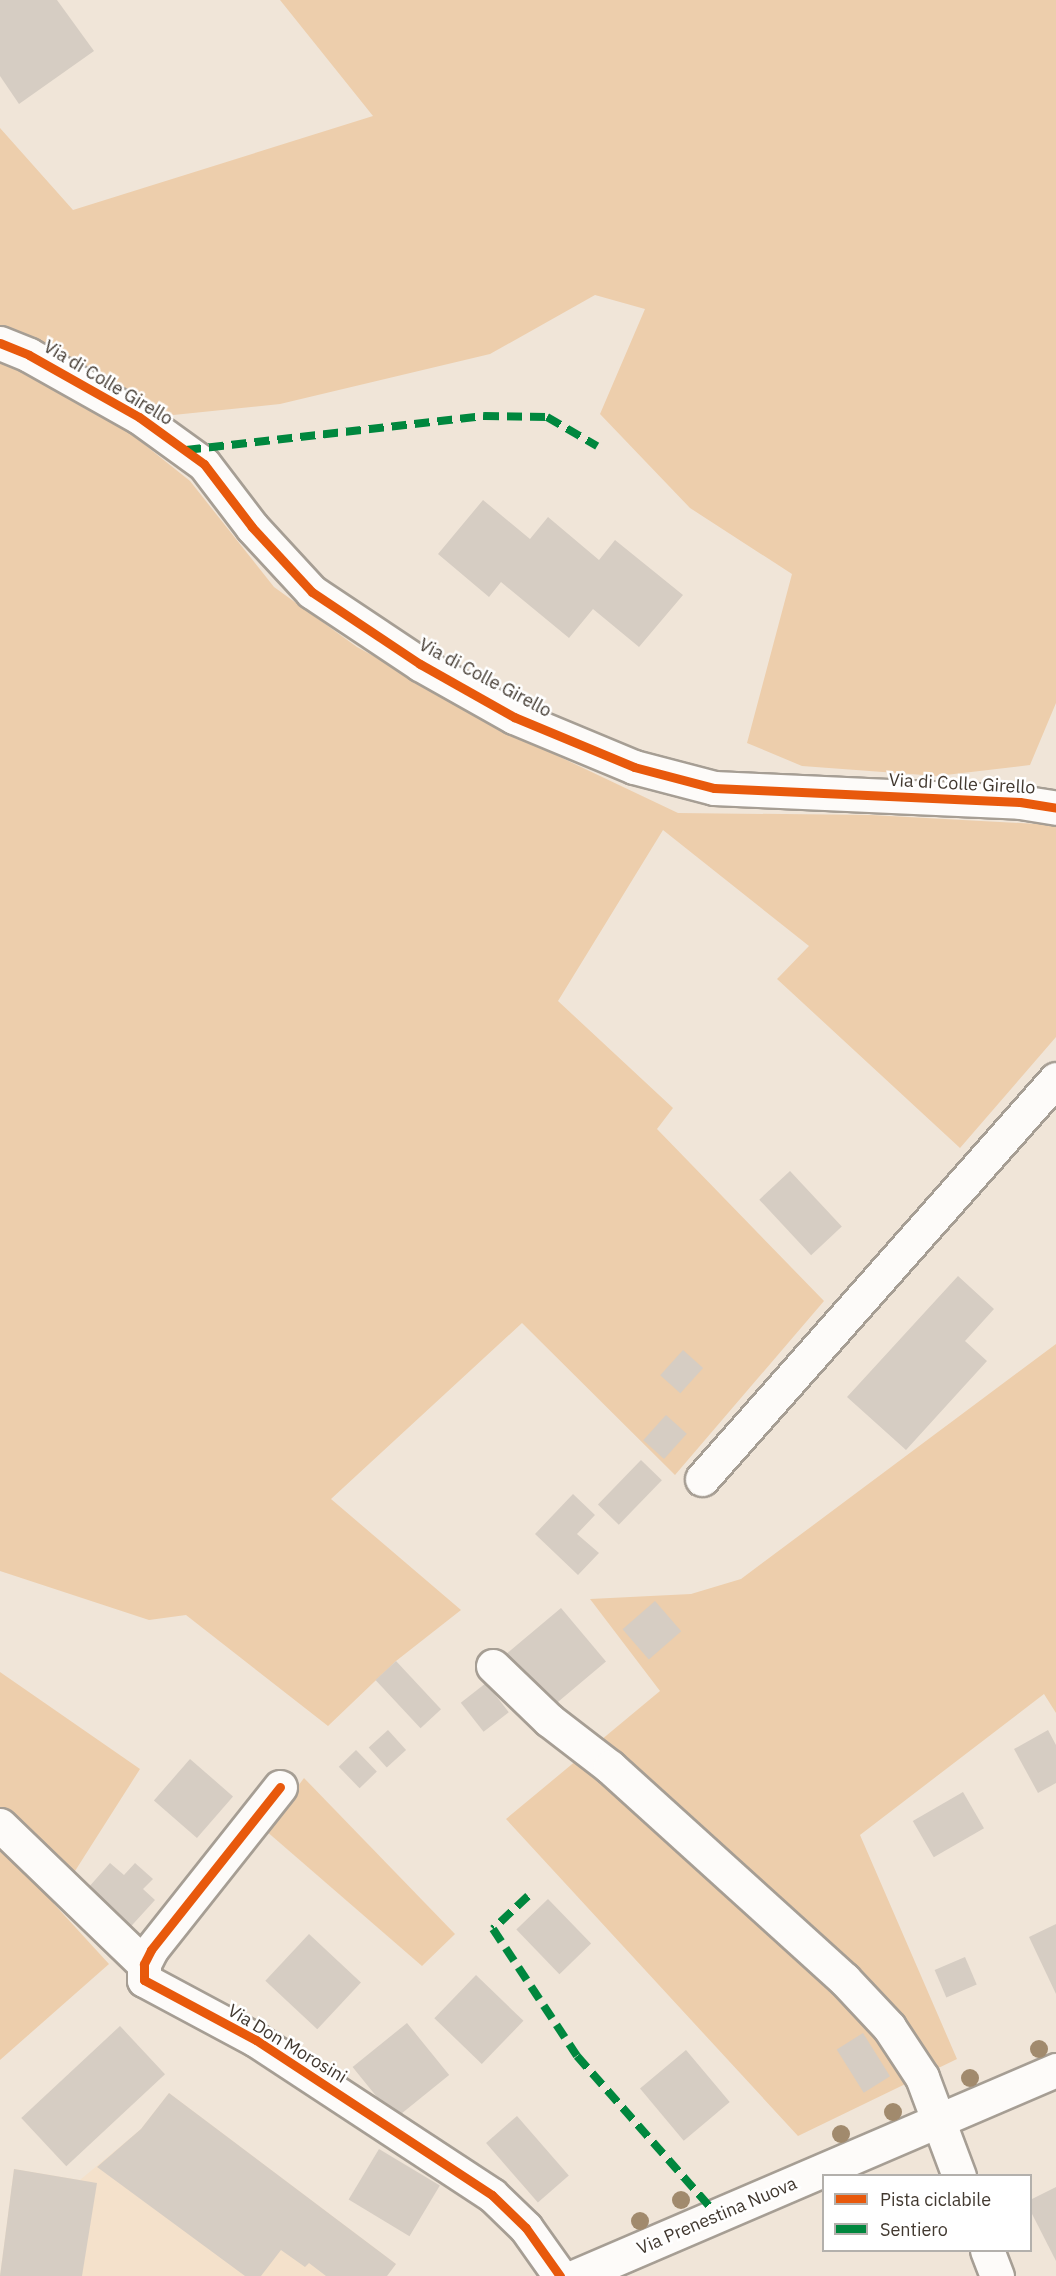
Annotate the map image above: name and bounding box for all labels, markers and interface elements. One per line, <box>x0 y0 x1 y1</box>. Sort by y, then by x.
street label: Via di Colle Girello <box>40 336 176 430</box>
street label: Via di Colle Girello <box>415 634 555 722</box>
street label: Via di Colle Girello <box>888 769 1036 799</box>
street label: Via Don Morosini <box>223 2000 351 2088</box>
street label: Via Prenestina Nuova <box>634 2173 800 2259</box>
legend <box>822 2174 1032 2252</box>
text: Pista ciclabile <box>880 2188 991 2211</box>
text: Sentiero <box>880 2218 948 2241</box>

